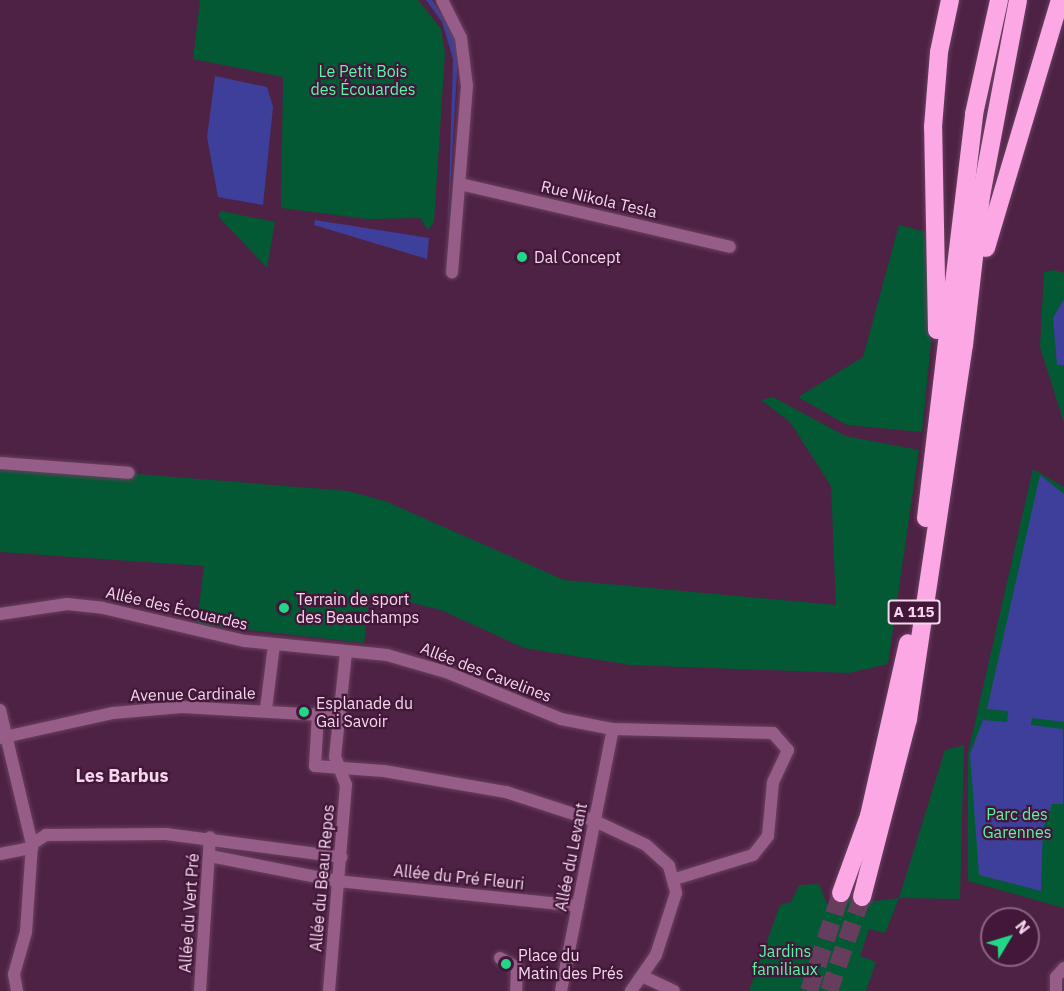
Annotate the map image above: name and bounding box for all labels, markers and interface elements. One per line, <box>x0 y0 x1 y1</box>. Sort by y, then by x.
park label: Le Petit Bois des Écouardes <box>311 61 415 99</box>
street label: Rue Nikola Tesla <box>539 176 659 222</box>
place label: Dal Concept <box>534 247 621 267</box>
marker: Dal Concept <box>515 250 529 264</box>
street label: Allée des Écouardes <box>104 582 250 634</box>
place label: Terrain de sport des Beauchamps <box>296 589 419 627</box>
road number: A 115 <box>887 600 941 624</box>
marker: Terrain de sport des Beauchamps <box>277 601 291 615</box>
street label: Allée des Cavelines <box>418 638 554 706</box>
street label: Avenue Cardinale <box>130 683 256 705</box>
place label: Esplanade du Gai Savoir <box>316 693 413 731</box>
marker: Esplanade du Gai Savoir <box>297 705 311 719</box>
district label: Les Barbus <box>75 765 169 787</box>
street label: Allée du Levant <box>551 801 591 913</box>
street label: Allée du Beau Repos <box>306 804 338 952</box>
park label: Parc des Garennes <box>983 804 1051 842</box>
street label: Allée du Vert Pré <box>175 853 203 973</box>
street label: Allée du Pré Fleuri <box>393 861 525 893</box>
north arrow <box>980 907 1040 967</box>
text: N <box>1011 916 1034 938</box>
park label: Jardins familiaux <box>752 941 818 979</box>
place label: Place du Matin des Prés <box>518 945 624 983</box>
marker: Place du Matin des Prés <box>499 957 513 971</box>

